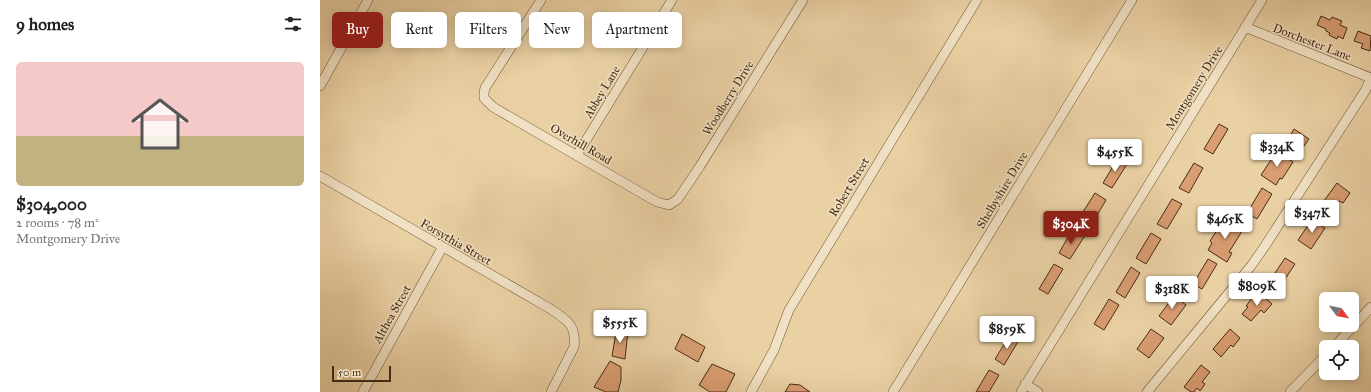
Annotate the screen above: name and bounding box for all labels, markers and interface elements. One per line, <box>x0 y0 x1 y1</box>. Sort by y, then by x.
chip: Buy <box>332 12 383 48</box>
chip: Rent <box>391 12 447 48</box>
chip: Filters <box>455 12 521 48</box>
chip: New <box>529 12 584 48</box>
chip: Apartment <box>592 12 682 48</box>
icon: filters <box>282 13 304 35</box>
text: 9 homes <box>16 14 74 35</box>
street label: Dorchester Lane <box>1271 21 1353 63</box>
street label: Montgomery Drive <box>1163 43 1226 133</box>
street label: Woodberry Drive <box>700 58 756 138</box>
street label: Abbey Lane <box>580 63 623 121</box>
icon: home <box>124 88 196 160</box>
street label: Overhill Road <box>548 121 614 167</box>
pin: $334K <box>1249 134 1305 168</box>
pin: $455K <box>1087 139 1143 173</box>
text: $334K <box>1260 139 1294 155</box>
text: $455K <box>1097 144 1133 160</box>
street label: Shelbyshire Drive <box>974 149 1030 231</box>
street label: Robert Street <box>826 154 872 219</box>
text: $304,000 <box>16 194 87 215</box>
pin: $347K <box>1284 200 1340 234</box>
text: $347K <box>1294 205 1330 221</box>
pin: $465K <box>1197 206 1253 240</box>
pin: $304K <box>1043 211 1099 245</box>
text: $465K <box>1207 211 1243 227</box>
text: 2 rooms · 78 m² <box>16 215 99 231</box>
street label: Forsythia Street <box>418 216 495 268</box>
text: $304K <box>1052 216 1090 232</box>
text: Montgomery Drive <box>16 231 120 247</box>
pin: $809K <box>1229 273 1285 307</box>
pin: $318K <box>1144 276 1200 310</box>
text: $809K <box>1238 278 1276 294</box>
text: $318K <box>1155 281 1189 297</box>
street label: Althea Street <box>370 282 414 347</box>
north arrow <box>1319 292 1359 332</box>
map controls <box>1319 292 1359 380</box>
pin: $555K <box>592 310 648 344</box>
text: $555K <box>602 315 638 331</box>
pin: $859K <box>979 316 1035 350</box>
text: $859K <box>989 321 1025 337</box>
button: locate <box>1319 340 1359 380</box>
scale bar <box>332 364 391 383</box>
text: 50 m <box>338 366 361 379</box>

